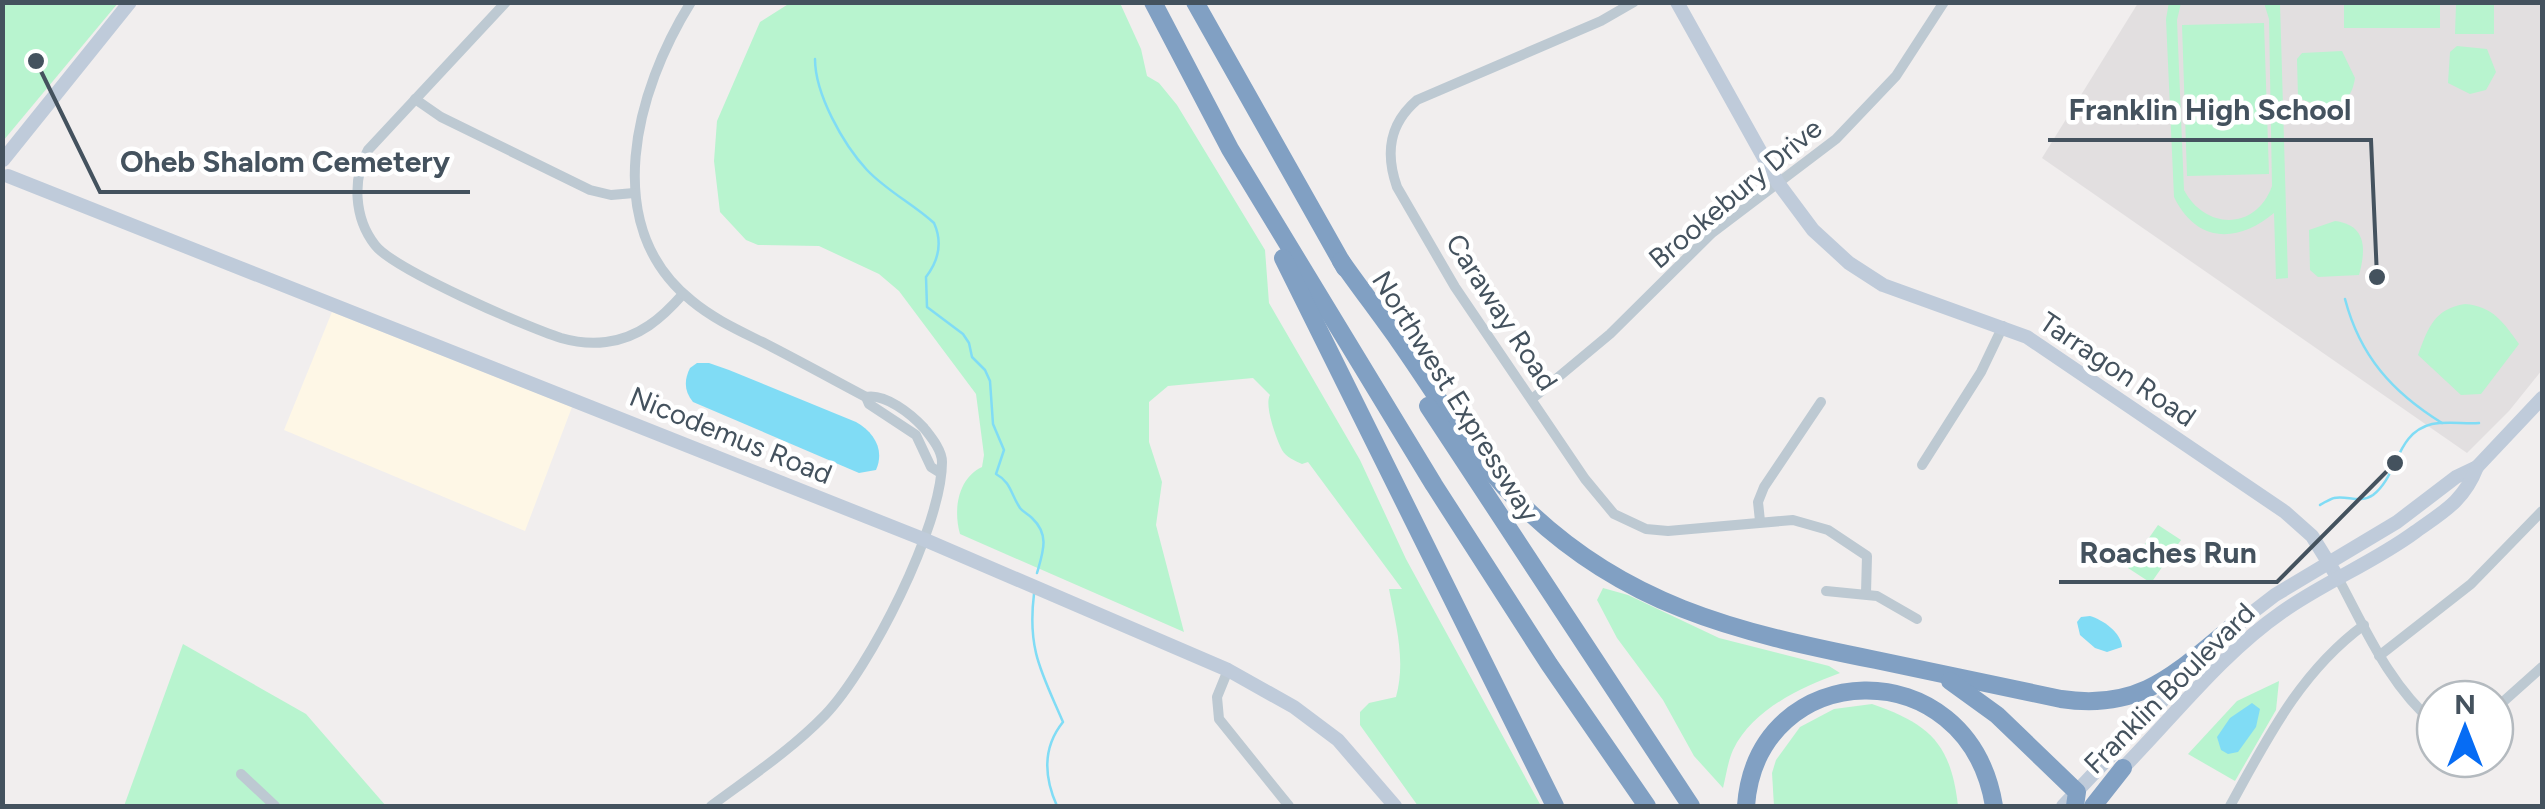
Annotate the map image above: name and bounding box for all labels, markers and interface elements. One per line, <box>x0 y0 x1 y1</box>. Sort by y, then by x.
callout: Franklin High School <box>2048 80 2371 140</box>
text: Franklin High School <box>2069 91 2351 128</box>
street label: Brookebury Drive <box>1642 111 1828 275</box>
callout: Oheb Shalom Cemetery <box>100 132 470 192</box>
text: Oheb Shalom Cemetery <box>120 143 451 180</box>
street label: Caraway Road <box>1439 227 1565 397</box>
street label: Northwest Expressway <box>1365 265 1547 528</box>
street label: Tarragon Road <box>2034 304 2202 434</box>
street label: Nicodemus Road <box>625 379 837 491</box>
callout: Roaches Run <box>2059 522 2277 582</box>
text: Roaches Run <box>2079 534 2257 571</box>
street label: Franklin Boulevard <box>2077 596 2261 780</box>
north arrow <box>2415 679 2515 779</box>
text: N <box>2454 687 2476 721</box>

